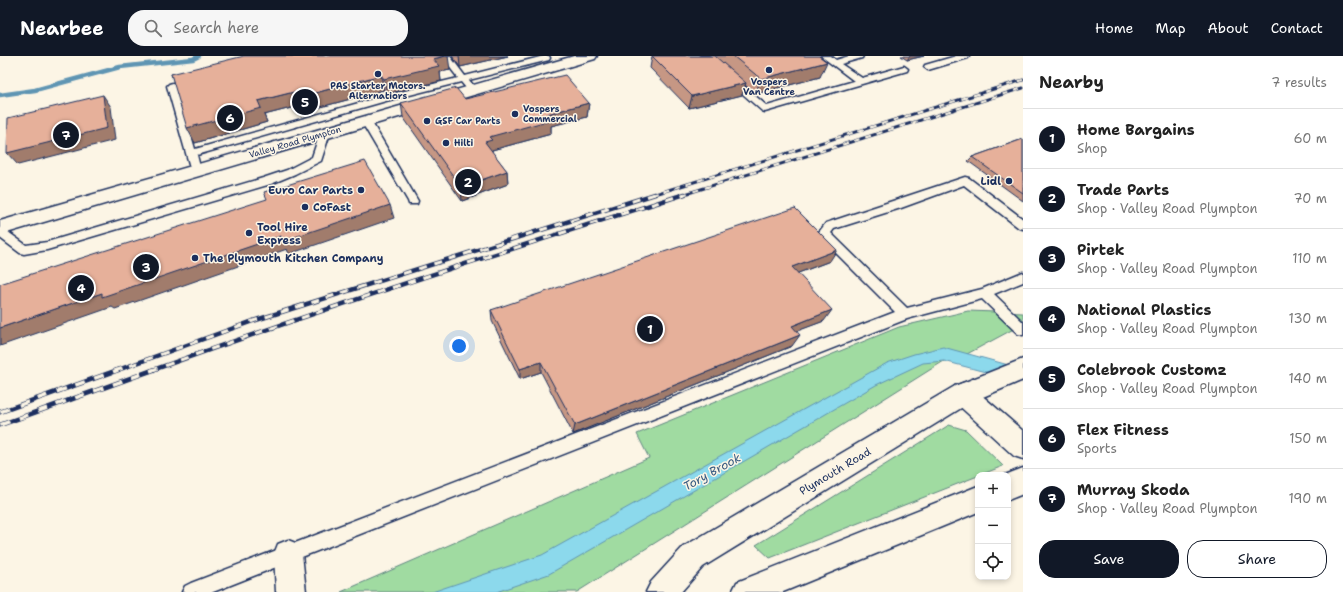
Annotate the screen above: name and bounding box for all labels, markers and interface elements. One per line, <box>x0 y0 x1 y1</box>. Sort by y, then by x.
search box <box>128 10 408 46</box>
text: Nearbee <box>20 16 104 41</box>
icon: search <box>142 17 164 39</box>
text: Search here <box>174 18 259 38</box>
text: Home <box>1095 19 1134 37</box>
text: Map <box>1156 19 1186 37</box>
text: About <box>1208 19 1249 37</box>
text: Contact <box>1271 19 1323 37</box>
marker: Vospers Van Centre <box>764 65 774 75</box>
marker: PAS Starter Motors. Alternatiors <box>373 69 383 79</box>
text: Nearby <box>1039 71 1104 93</box>
text: 7 results <box>1271 74 1327 91</box>
place label: Vospers Van Centre <box>743 76 795 98</box>
place label: PAS Starter Motors. Alternatiors <box>330 80 426 102</box>
pin: 5 <box>292 87 318 117</box>
pin: 6 <box>217 103 243 133</box>
place label: Vospers Commercial <box>523 103 577 125</box>
marker: Vospers Commercial <box>510 109 520 119</box>
place label: GSF Car Parts <box>435 115 501 127</box>
marker: GSF Car Parts <box>422 116 432 126</box>
pin: 7 <box>53 120 79 150</box>
text: Home Bargains <box>1077 120 1195 140</box>
street label: Valley Road Plympton <box>248 123 343 161</box>
text: 1 <box>1049 130 1055 147</box>
text: 60 m <box>1294 130 1327 147</box>
place label: Hilti <box>454 137 473 149</box>
marker: Hilti <box>441 138 451 148</box>
text: Shop <box>1077 140 1107 157</box>
pin: 2 <box>455 167 481 197</box>
place label: Lidl <box>981 174 1001 189</box>
marker: Lidl <box>1004 176 1014 186</box>
text: Trade Parts <box>1077 180 1169 200</box>
place label: Euro Car Parts <box>268 183 353 198</box>
marker: Euro Car Parts <box>356 185 366 195</box>
text: 2 <box>1047 190 1057 207</box>
text: 70 m <box>1293 190 1327 207</box>
place label: CoFast <box>313 200 352 215</box>
text: Shop · Valley Road Plympton <box>1077 200 1258 217</box>
marker: CoFast <box>300 202 310 212</box>
place label: Tool Hire Express <box>257 220 308 248</box>
marker: Tool Hire Express <box>244 228 254 238</box>
text: Pirtek <box>1077 240 1125 260</box>
text: 3 <box>1047 250 1057 267</box>
text: 110 m <box>1292 250 1327 267</box>
place label: The Plymouth Kitchen Company <box>203 251 384 266</box>
pin: 3 <box>133 252 159 282</box>
marker: The Plymouth Kitchen Company <box>190 253 200 263</box>
text: Shop · Valley Road Plympton <box>1077 260 1258 277</box>
pin: 4 <box>68 273 94 303</box>
text: National Plastics <box>1077 300 1211 320</box>
text: 4 <box>1047 310 1057 327</box>
text: 130 m <box>1289 310 1327 327</box>
pin: 1 <box>637 314 663 344</box>
text: Shop · Valley Road Plympton <box>1077 320 1258 337</box>
your location <box>449 336 469 356</box>
text: Colebrook Customz <box>1077 360 1227 380</box>
text: 5 <box>1048 370 1056 387</box>
text: 140 m <box>1288 370 1327 387</box>
text: Shop · Valley Road Plympton <box>1077 380 1258 397</box>
text: Flex Fitness <box>1077 420 1169 440</box>
text: 6 <box>1047 430 1057 447</box>
text: 150 m <box>1289 430 1327 447</box>
text: Sports <box>1077 440 1117 457</box>
street label: Plymouth Road <box>797 444 874 499</box>
water label: Tory Brook <box>680 450 744 494</box>
map controls <box>975 472 1011 580</box>
button: + <box>975 472 1011 508</box>
text: Murray Skoda <box>1077 480 1189 500</box>
text: 7 <box>1047 490 1057 507</box>
text: 190 m <box>1288 490 1327 507</box>
text: Shop · Valley Road Plympton <box>1077 500 1258 517</box>
button: − <box>975 508 1011 544</box>
button: Save <box>1039 540 1179 578</box>
button: Share <box>1187 540 1327 578</box>
button: locate <box>975 544 1011 580</box>

